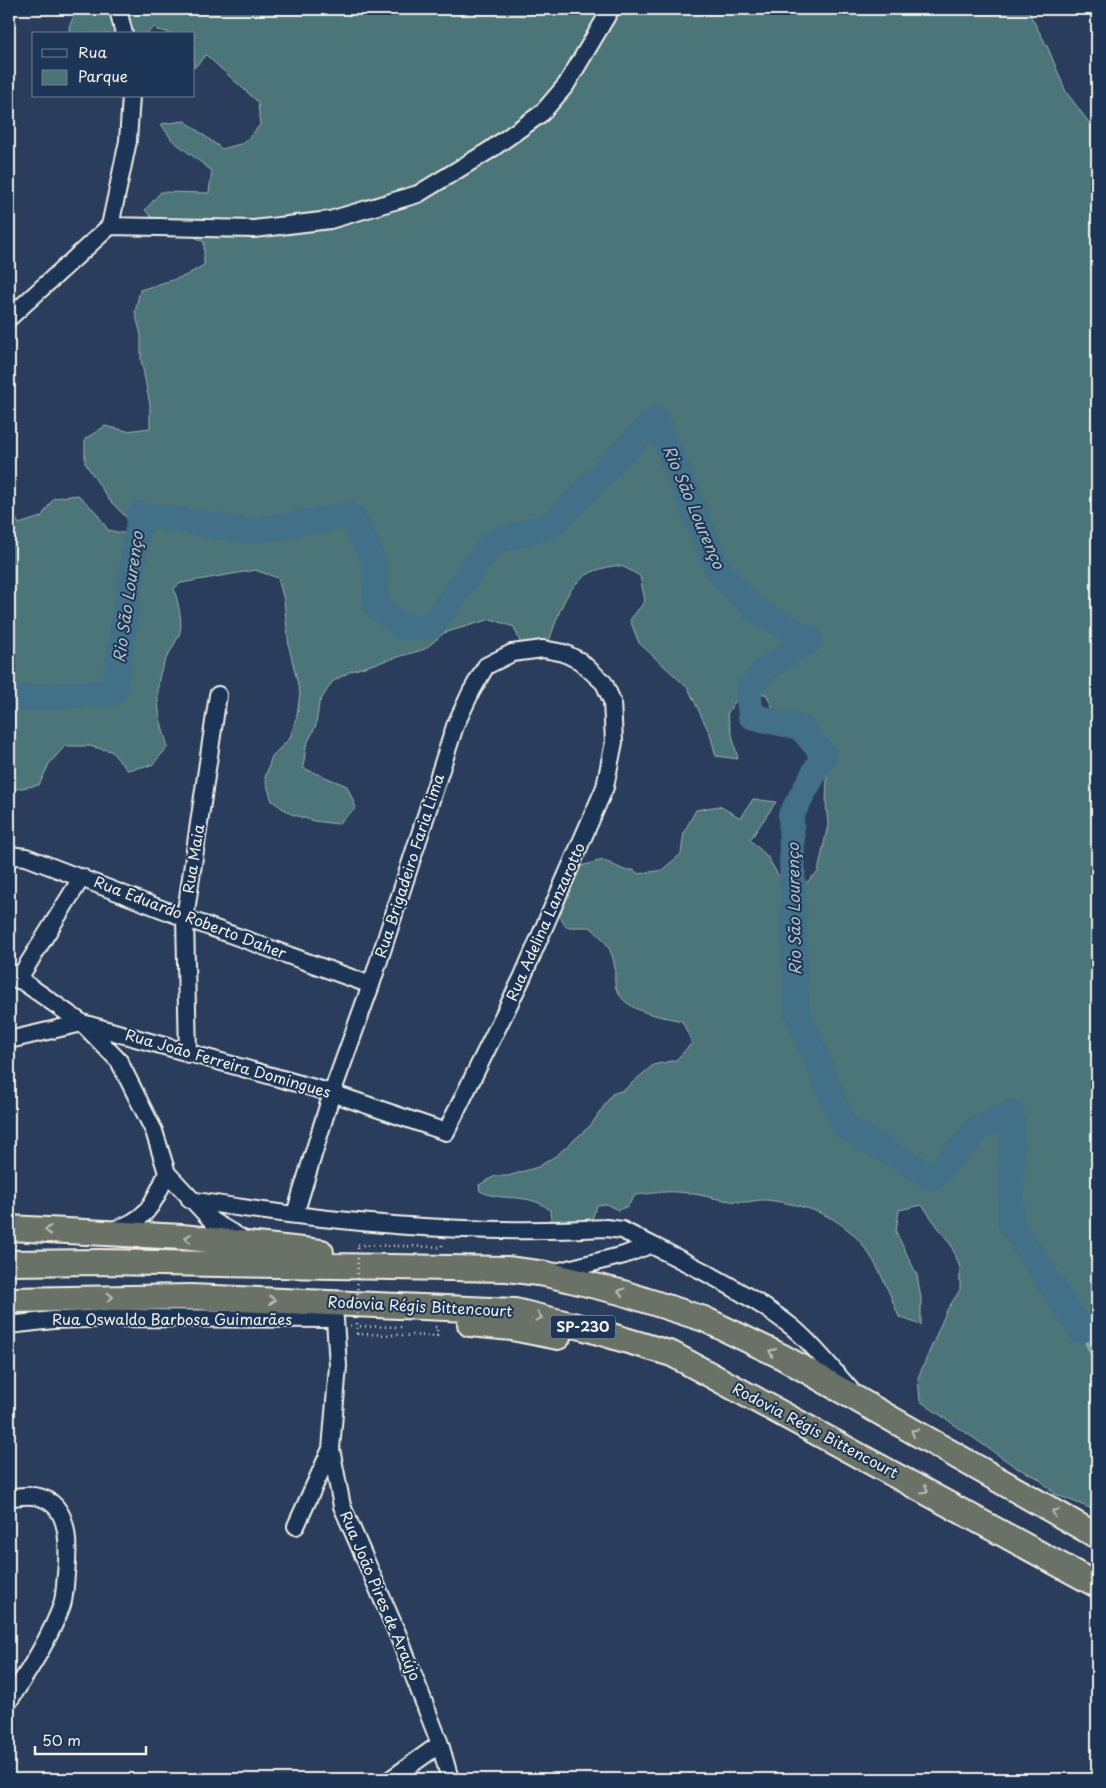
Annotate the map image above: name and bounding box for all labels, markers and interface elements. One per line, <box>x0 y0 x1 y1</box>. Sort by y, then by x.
legend <box>32 32 195 98</box>
text: Rua <box>78 40 107 63</box>
text: Parque <box>78 64 128 87</box>
water label: Rio São Lourenço <box>658 441 732 573</box>
water label: Rio São Lourenço <box>106 529 148 664</box>
street label: Rua Brigadeiro Faria Lima <box>368 770 449 960</box>
street label: Rua Maia <box>176 822 209 895</box>
street label: Rua Adelina Lanzarotto <box>499 839 590 1004</box>
water label: Rio São Lourenço <box>780 842 806 975</box>
street label: Rua Eduardo Roberto Daher <box>91 869 290 964</box>
street label: Rua João Ferreira Domingues <box>123 1022 334 1103</box>
one-way arrow <box>44 1225 52 1236</box>
one-way arrow <box>184 1232 192 1243</box>
one-way arrow <box>618 1288 626 1298</box>
street label: Rodovia Régis Bittencourt <box>327 1289 513 1322</box>
one-way arrow <box>106 1292 114 1302</box>
one-way arrow <box>269 1295 277 1306</box>
street label: Rua Oswaldo Barbosa Guimarães <box>52 1307 292 1330</box>
one-way arrow <box>534 1311 543 1322</box>
road number: SP-230 <box>550 1315 616 1338</box>
one-way arrow <box>768 1347 777 1358</box>
street label: Rodovia Régis Bittencourt <box>729 1376 903 1483</box>
one-way arrow <box>910 1428 919 1438</box>
one-way arrow <box>919 1484 928 1494</box>
street label: Rua João Pires de Araújo <box>335 1507 428 1684</box>
one-way arrow <box>1051 1508 1060 1518</box>
scale bar <box>35 1723 146 1755</box>
text: 50 m <box>42 1728 81 1751</box>

